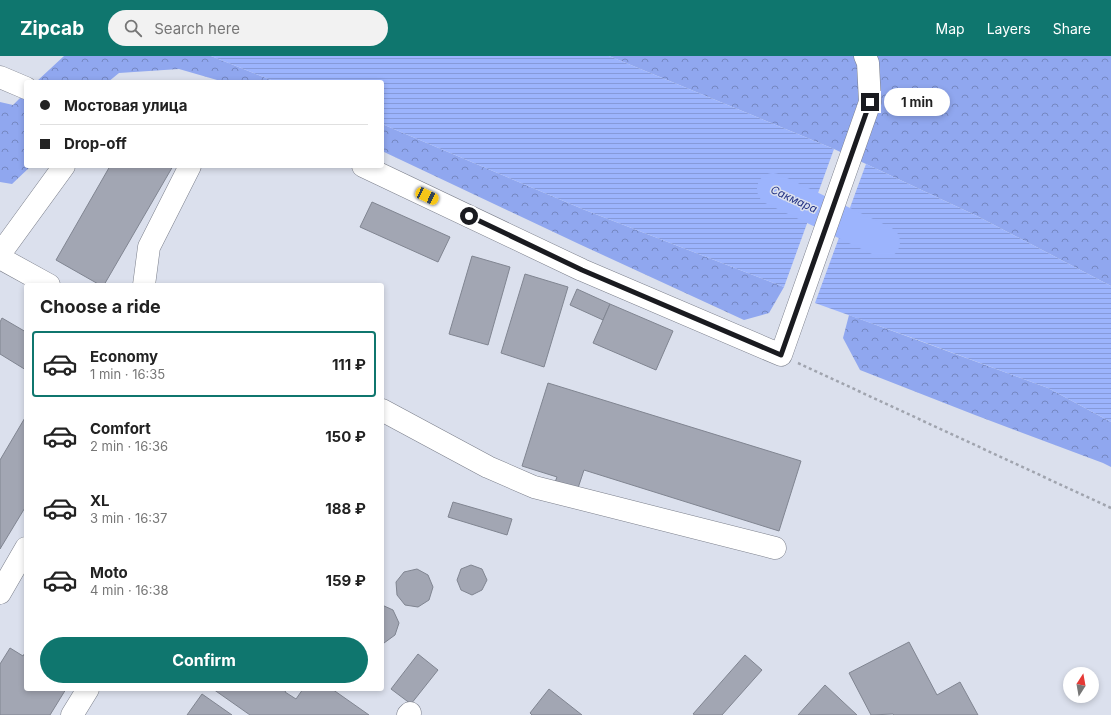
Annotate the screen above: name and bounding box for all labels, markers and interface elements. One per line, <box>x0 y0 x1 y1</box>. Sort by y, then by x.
search box <box>108 10 388 46</box>
text: Zipcab <box>20 17 84 40</box>
icon: search <box>122 17 144 39</box>
text: Search here <box>154 19 240 38</box>
text: Map <box>936 20 965 37</box>
text: Layers <box>987 20 1031 37</box>
text: Share <box>1053 20 1091 37</box>
callout: 1 min <box>884 88 950 116</box>
route end <box>861 93 879 111</box>
text: 1 min <box>901 94 933 110</box>
text: Мостовая улица <box>64 96 187 115</box>
text: Drop-off <box>64 134 127 153</box>
water label: Сакмара <box>769 182 820 216</box>
car <box>414 185 440 207</box>
route start <box>460 207 478 225</box>
text: Choose a ride <box>40 296 161 317</box>
icon: car <box>42 346 78 382</box>
text: Economy <box>90 347 158 366</box>
text: 111 ₽ <box>332 355 366 374</box>
text: 1 min · 16:35 <box>90 366 165 382</box>
icon: car <box>42 418 78 454</box>
text: Comfort <box>90 419 151 438</box>
text: 150 ₽ <box>325 427 366 446</box>
text: 2 min · 16:36 <box>90 438 168 454</box>
icon: car <box>42 490 78 526</box>
text: XL <box>90 491 110 510</box>
text: 188 ₽ <box>325 499 366 518</box>
text: 3 min · 16:37 <box>90 510 167 526</box>
icon: car <box>42 562 78 598</box>
text: Moto <box>90 563 128 582</box>
text: 159 ₽ <box>326 571 366 590</box>
text: 4 min · 16:38 <box>90 582 169 598</box>
button: Confirm <box>40 637 368 683</box>
north arrow <box>1063 667 1099 703</box>
map controls <box>1063 667 1099 703</box>

